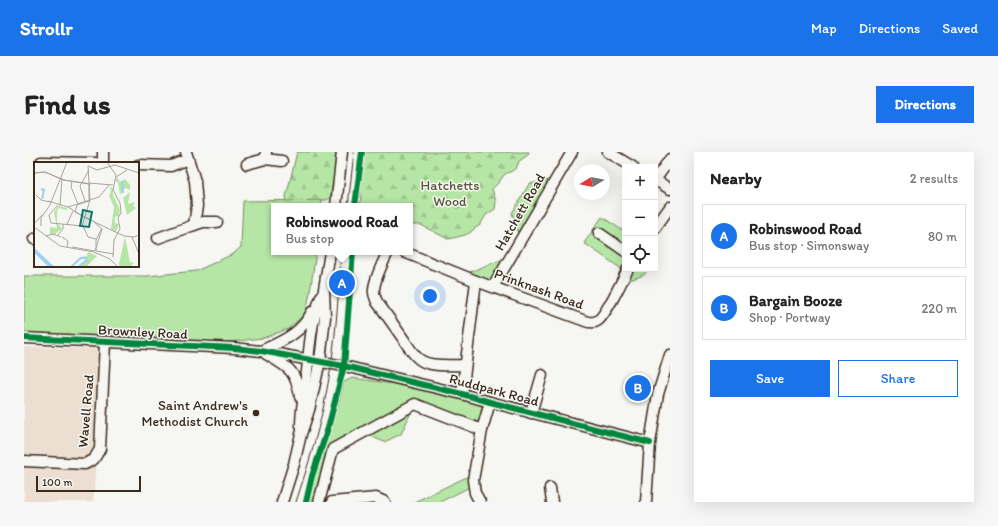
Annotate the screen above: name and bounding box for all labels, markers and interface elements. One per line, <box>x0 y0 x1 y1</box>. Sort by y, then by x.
text: Strollr <box>20 17 73 40</box>
text: Map <box>811 20 837 37</box>
text: Directions <box>859 20 920 37</box>
text: Saved <box>942 20 978 37</box>
button: Directions <box>876 86 974 123</box>
text: Find us <box>24 87 111 121</box>
inset map <box>34 162 139 267</box>
north arrow <box>574 164 610 200</box>
map controls <box>622 164 658 272</box>
button: + <box>622 164 658 200</box>
text: Nearby <box>710 168 762 188</box>
street label: Hatchett Road <box>491 170 549 254</box>
text: 2 results <box>910 171 958 186</box>
park label: Hatchetts Wood <box>421 177 479 210</box>
button: − <box>622 200 658 236</box>
popup <box>271 203 413 255</box>
text: Robinswood Road <box>286 213 398 231</box>
text: Robinswood Road <box>749 220 862 238</box>
text: A <box>720 229 728 244</box>
text: 80 m <box>928 229 957 244</box>
text: Bus stop <box>286 231 334 246</box>
button: locate <box>622 236 658 272</box>
text: Bus stop · Simonsway <box>749 238 869 253</box>
street label: Prinknash Road <box>492 265 586 313</box>
pin: A <box>329 268 355 298</box>
your location <box>420 286 440 306</box>
text: Bargain Booze <box>749 292 842 310</box>
text: B <box>720 301 728 316</box>
text: 220 m <box>921 301 957 316</box>
text: Shop · Portway <box>749 310 830 325</box>
street label: Brownley Road <box>98 321 189 343</box>
button: Save <box>710 360 830 397</box>
button: Share <box>838 360 958 397</box>
street label: Ruddpark Road <box>447 370 541 410</box>
street label: Wavell Road <box>74 373 98 448</box>
pin: B <box>625 373 651 403</box>
place label: Saint Andrew's Methodist Church <box>141 397 249 430</box>
marker: Saint Andrew's Methodist Church <box>251 408 261 418</box>
scale bar <box>36 474 141 493</box>
text: 100 m <box>42 476 72 489</box>

